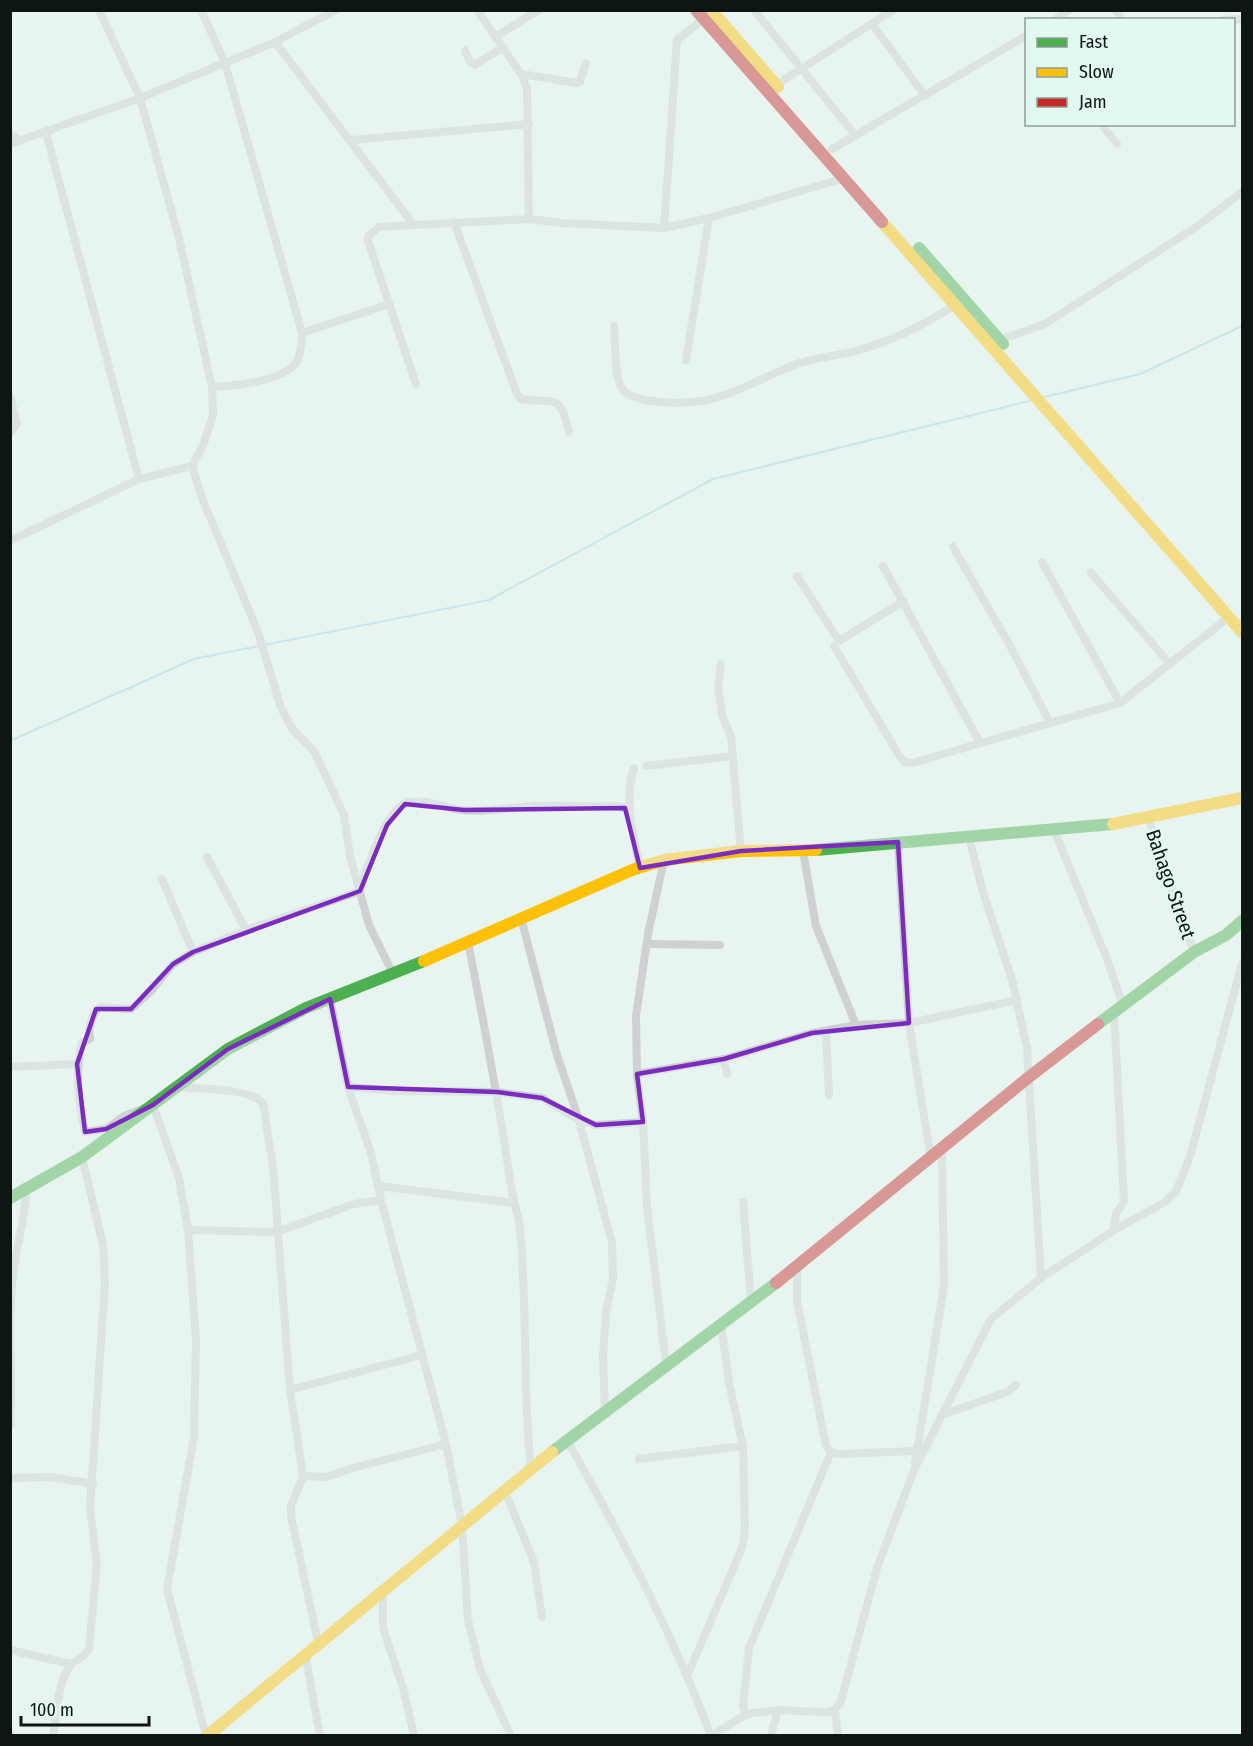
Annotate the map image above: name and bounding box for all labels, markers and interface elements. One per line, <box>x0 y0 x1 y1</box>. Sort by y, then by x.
legend <box>1025 18 1235 126</box>
text: Fast <box>1079 31 1108 53</box>
text: Slow <box>1079 61 1114 83</box>
text: Jam <box>1079 91 1107 113</box>
street label: Bahago Street <box>1141 826 1201 942</box>
scale bar <box>21 1689 148 1727</box>
text: 100 m <box>30 1699 74 1721</box>

